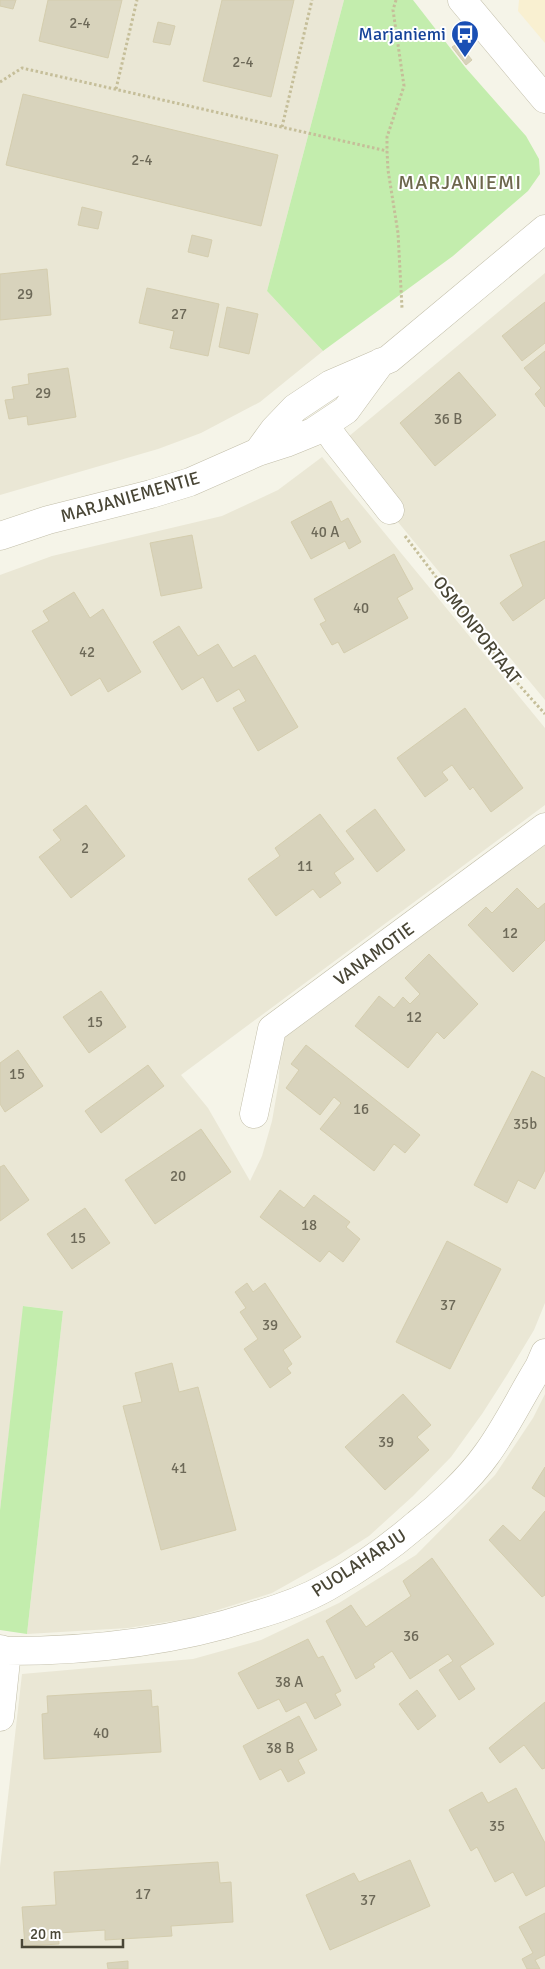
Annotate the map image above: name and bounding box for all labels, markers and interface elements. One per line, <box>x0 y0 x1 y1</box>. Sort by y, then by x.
house number: 2-4 <box>69 14 91 32</box>
bus stop icon: Marjaniemi <box>450 19 480 58</box>
place label: Marjaniemi <box>358 23 446 45</box>
house number: 2-4 <box>232 53 254 71</box>
house number: 2-4 <box>131 151 153 169</box>
district label: MARJANIEMI <box>398 170 522 195</box>
house number: 29 <box>17 285 33 303</box>
house number: 27 <box>171 305 187 323</box>
house number: 29 <box>35 384 51 402</box>
house number: 36 B <box>434 410 462 428</box>
street label: MARJANIEMENTIE <box>58 467 202 527</box>
house number: 40 A <box>311 523 339 541</box>
street label: OSMONPORTAAT <box>428 572 526 688</box>
house number: 40 <box>353 599 369 617</box>
house number: 42 <box>79 643 95 661</box>
house number: 2 <box>81 839 89 857</box>
house number: 11 <box>297 857 313 875</box>
street label: VANAMOTIE <box>330 918 418 990</box>
house number: 12 <box>502 924 518 942</box>
house number: 12 <box>406 1008 422 1026</box>
house number: 15 <box>87 1013 103 1031</box>
house number: 15 <box>9 1065 25 1083</box>
house number: 16 <box>353 1100 369 1118</box>
house number: 35b <box>513 1115 537 1133</box>
house number: 20 <box>170 1167 186 1185</box>
house number: 18 <box>301 1216 317 1234</box>
house number: 15 <box>70 1229 86 1247</box>
house number: 37 <box>440 1296 456 1314</box>
house number: 39 <box>262 1316 278 1334</box>
house number: 39 <box>378 1433 394 1451</box>
house number: 41 <box>171 1459 187 1477</box>
street label: PUOLAHARJU <box>308 1524 410 1602</box>
house number: 36 <box>403 1627 419 1645</box>
house number: 38 A <box>275 1673 303 1691</box>
house number: 40 <box>93 1724 109 1742</box>
house number: 38 B <box>266 1739 294 1757</box>
house number: 35 <box>489 1817 505 1835</box>
house number: 17 <box>135 1885 151 1903</box>
house number: 37 <box>360 1891 376 1909</box>
scale bar <box>22 1916 124 1948</box>
text: 20 m <box>30 1925 61 1943</box>

